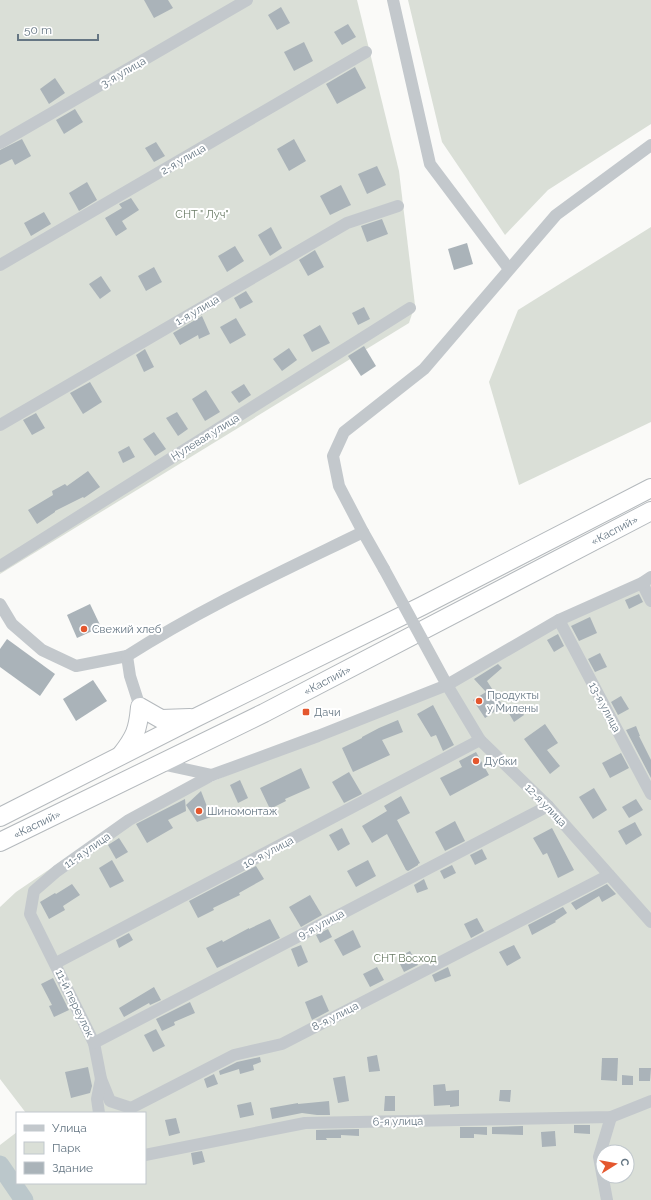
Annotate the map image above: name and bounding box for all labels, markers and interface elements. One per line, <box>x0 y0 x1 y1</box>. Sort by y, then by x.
scale bar <box>18 16 98 42</box>
text: 50 m <box>24 23 52 37</box>
street label: 3-я улица <box>98 54 148 91</box>
street label: 2-я улица <box>158 141 208 177</box>
park label: СНТ " Луч" <box>175 208 229 221</box>
street label: 1-я улица <box>173 293 222 328</box>
street label: Нулевая улица <box>169 411 242 464</box>
street label: «Каспий» <box>589 513 640 548</box>
place label: Свежий хлеб <box>92 623 162 636</box>
marker: Свежий хлеб <box>79 624 89 634</box>
street label: «Каспий» <box>302 663 353 698</box>
street label: 13-я улица <box>586 680 623 734</box>
place label: Продукты у Милены <box>487 689 539 715</box>
marker: Продукты у Милены <box>474 696 484 706</box>
place label: Дачи <box>314 706 340 719</box>
marker: Дачи <box>301 707 311 717</box>
place label: Дубки <box>484 755 517 768</box>
marker: Дубки <box>471 756 481 766</box>
street label: 12-я улица <box>522 781 569 829</box>
place label: Шиномонтаж <box>207 805 278 818</box>
marker: Шиномонтаж <box>194 806 204 816</box>
street label: «Каспий» <box>11 807 63 841</box>
street label: 11-я улица <box>62 830 113 871</box>
street label: 10-я улица <box>241 834 296 871</box>
street label: 9-я улица <box>296 907 347 942</box>
park label: СНТ Восход <box>373 952 437 965</box>
street label: 11-й переулок <box>53 967 97 1039</box>
street label: 8-я улица <box>310 999 361 1034</box>
legend <box>16 1112 146 1184</box>
street label: 6-я улица <box>373 1115 423 1128</box>
text: Улица <box>52 1121 87 1135</box>
text: Парк <box>52 1141 81 1155</box>
north arrow <box>595 1144 635 1184</box>
text: С <box>617 1157 632 1168</box>
text: Здание <box>52 1161 93 1175</box>

